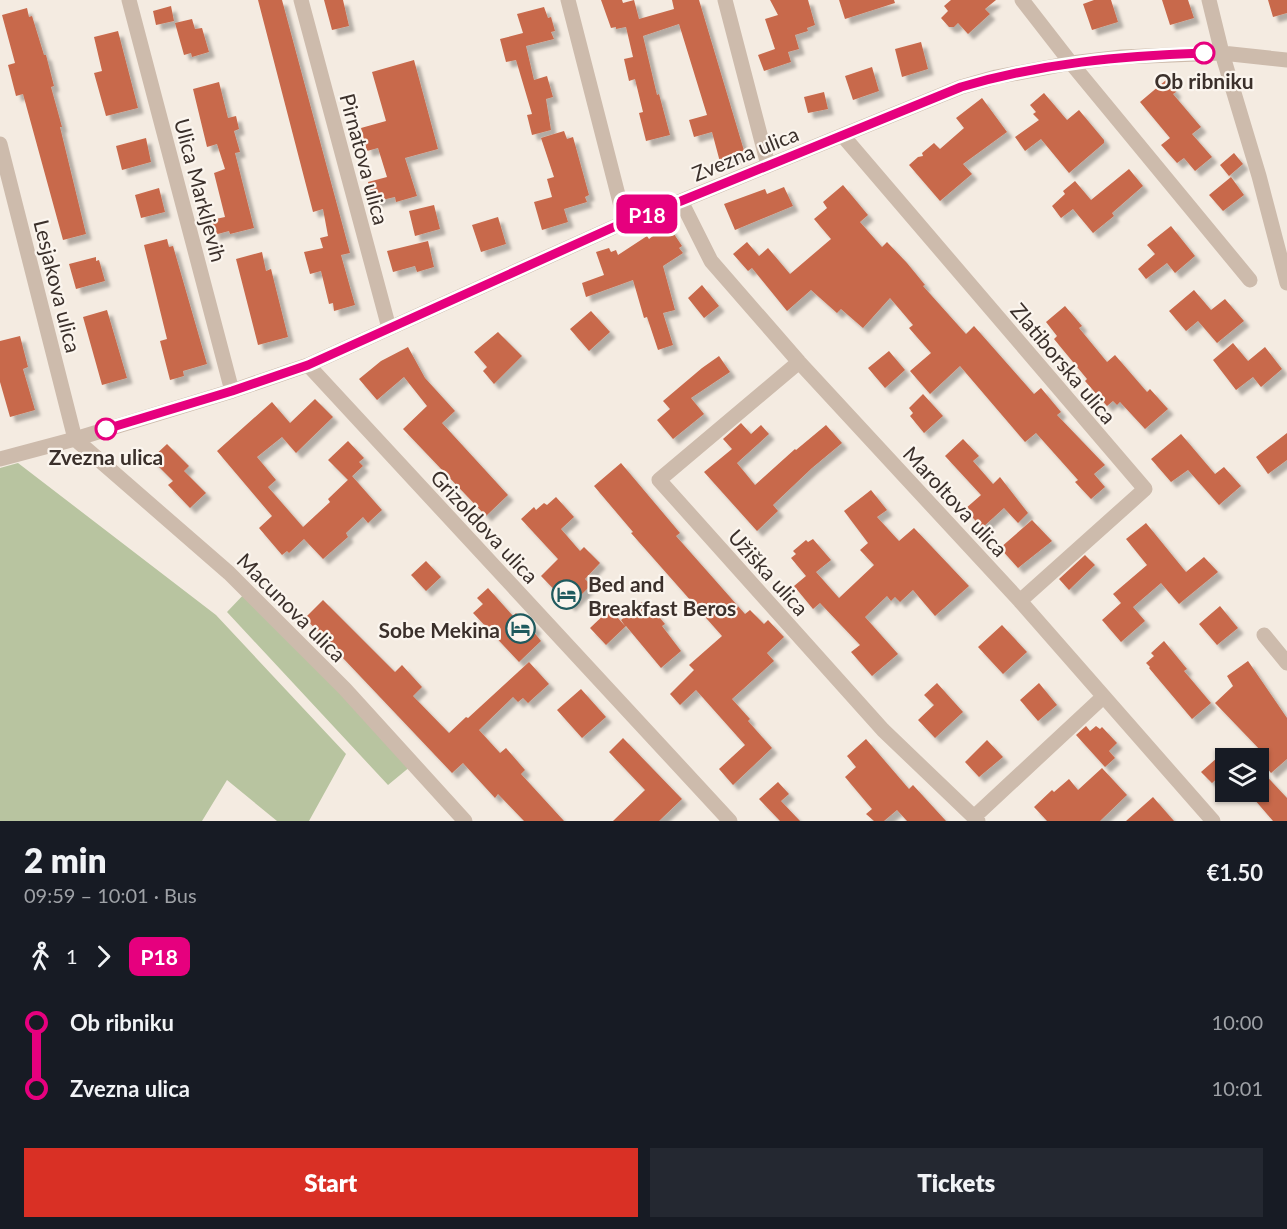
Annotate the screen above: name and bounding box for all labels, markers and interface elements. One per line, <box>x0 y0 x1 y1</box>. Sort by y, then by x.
marker: Ob ribniku <box>1193 42 1215 64</box>
place label: Ob ribniku <box>1154 68 1254 93</box>
street label: Pirnatova ulica <box>335 91 395 227</box>
street label: Ulica Markljevih <box>170 116 232 264</box>
street label: Zvezna ulica <box>688 120 802 186</box>
line badge: P18 <box>612 194 682 234</box>
text: P18 <box>628 202 666 227</box>
street label: Lesjakova ulica <box>29 217 87 355</box>
street label: Zlatiborska ulica <box>1006 298 1122 428</box>
marker: Zvezna ulica <box>95 418 117 440</box>
street label: Maroltova ulica <box>899 441 1013 561</box>
place label: Zvezna ulica <box>49 444 163 469</box>
street label: Grizoldova ulica <box>426 464 544 588</box>
street label: Užiška ulica <box>724 524 814 620</box>
street label: Macunova ulica <box>233 548 351 666</box>
place label: Bed and Breakfast Beros <box>588 571 736 620</box>
hotel icon: Bed and Breakfast Beros <box>551 579 583 611</box>
hotel icon: Sobe Mekina <box>505 613 537 645</box>
place label: Sobe Mekina <box>378 617 500 642</box>
map controls <box>1215 748 1269 802</box>
button: layers <box>1215 748 1269 802</box>
text: 2 min <box>24 840 106 880</box>
text: €1.50 <box>1207 859 1263 886</box>
text: 09:59 – 10:01 · Bus <box>24 883 197 907</box>
icon: walk <box>24 940 57 973</box>
icon: forward <box>87 940 120 973</box>
text: 1 <box>66 944 78 968</box>
text: P18 <box>141 944 178 969</box>
text: Ob ribniku <box>70 1009 174 1036</box>
text: 10:00 <box>1212 1010 1263 1034</box>
text: Zvezna ulica <box>70 1075 190 1102</box>
text: 10:01 <box>1212 1076 1263 1100</box>
button: Start <box>24 1148 638 1217</box>
button: Tickets <box>650 1148 1263 1217</box>

